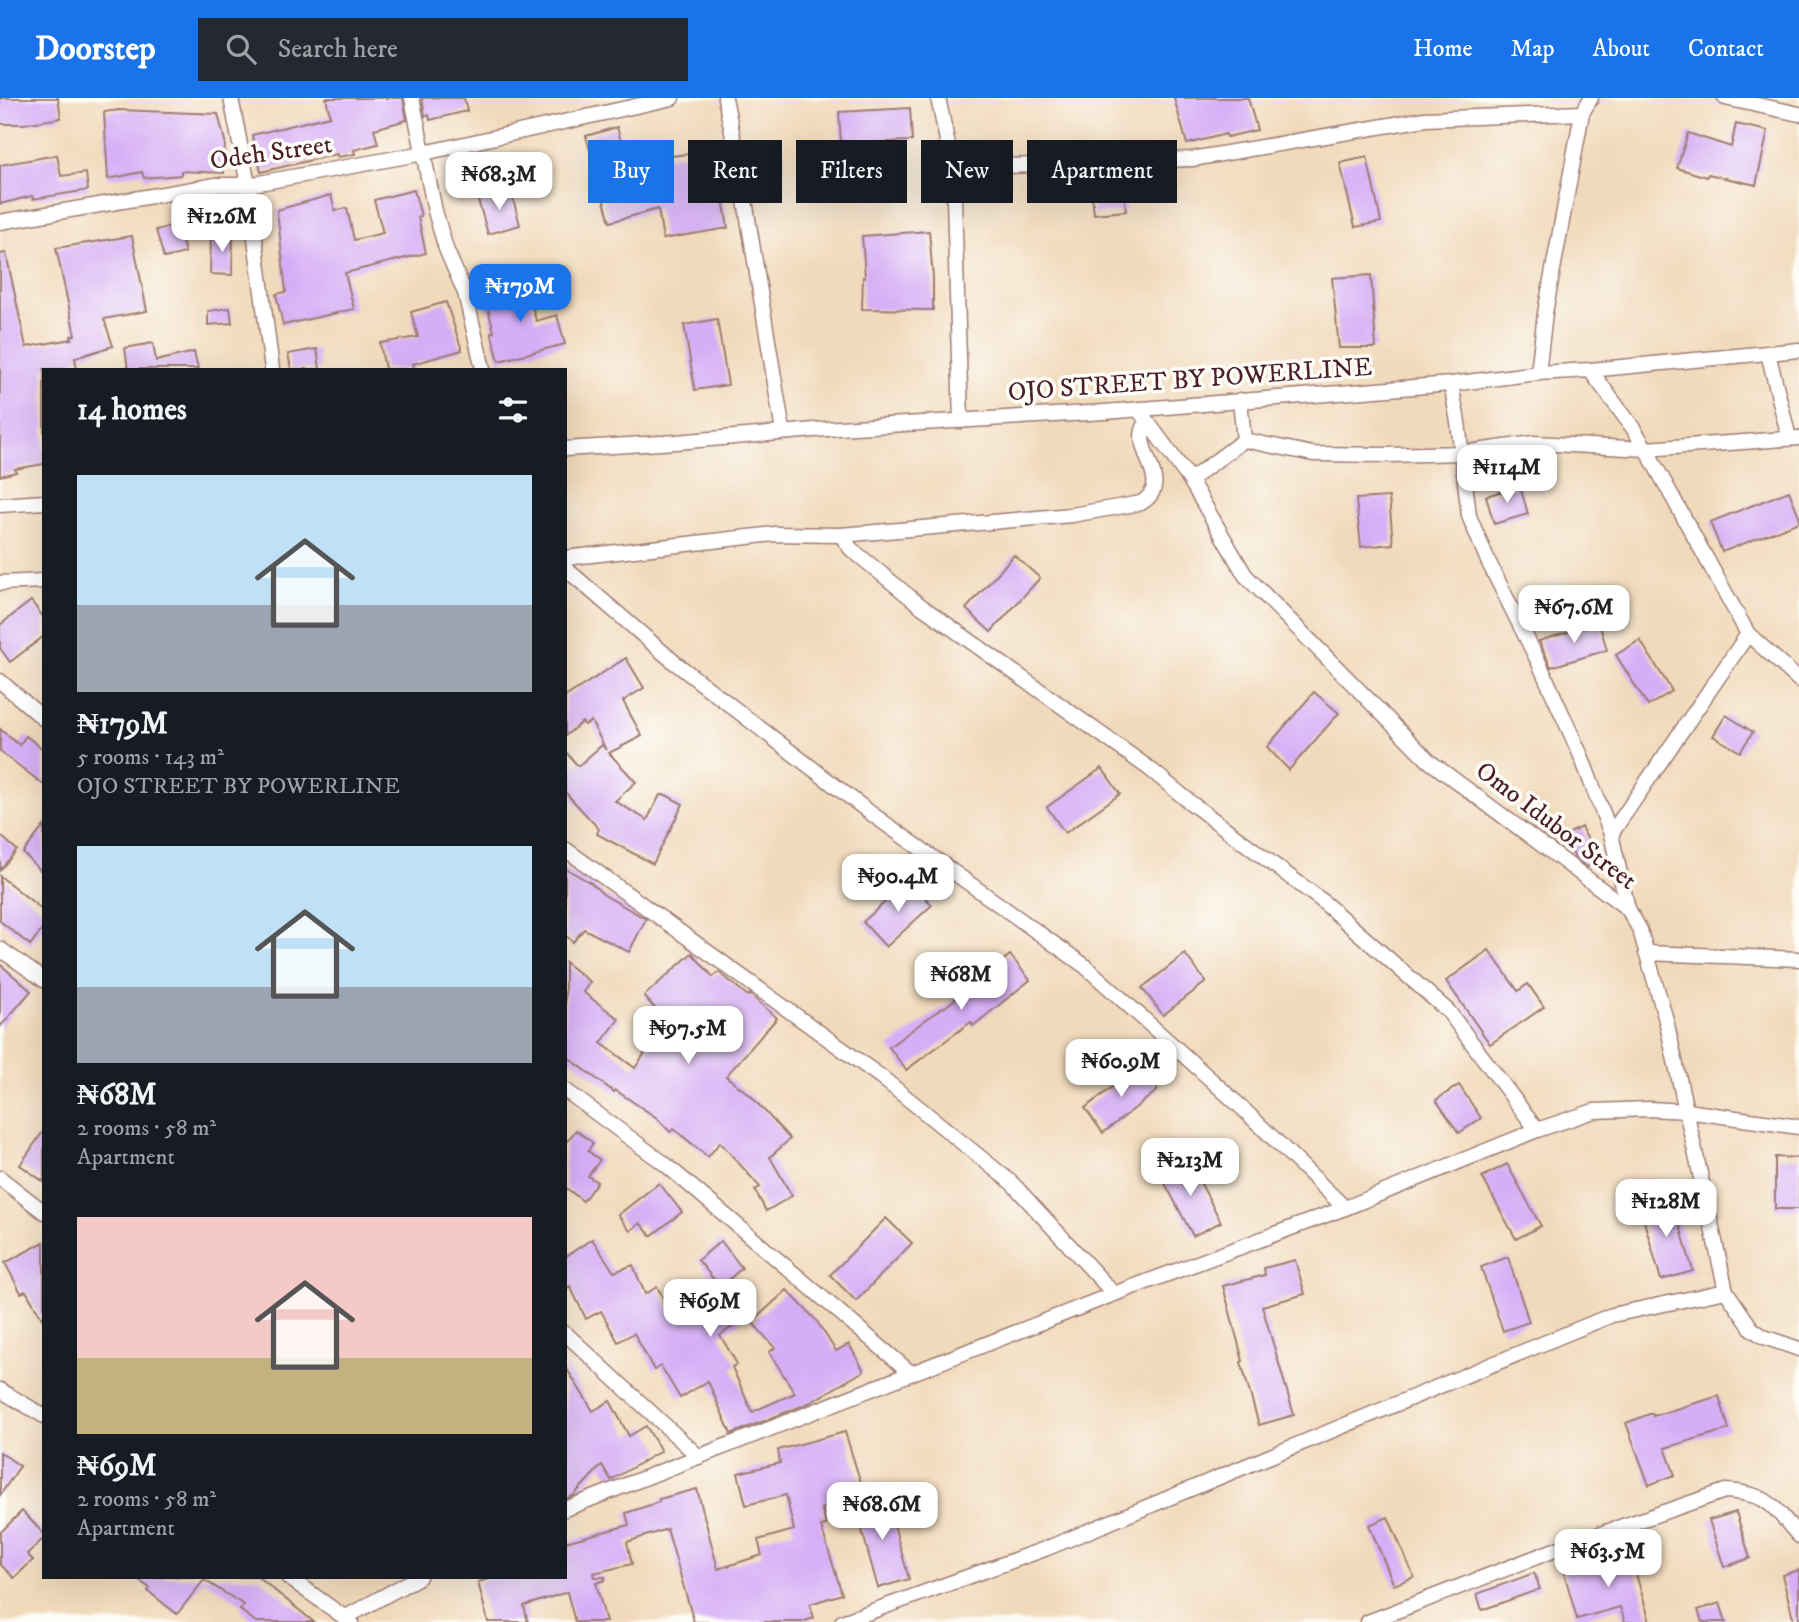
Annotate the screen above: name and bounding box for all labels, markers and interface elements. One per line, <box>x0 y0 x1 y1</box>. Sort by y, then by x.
search box <box>198 18 688 81</box>
text: Doorstep <box>35 29 156 70</box>
icon: search <box>222 30 260 68</box>
text: Search here <box>278 33 398 66</box>
text: Home <box>1413 34 1472 64</box>
text: Map <box>1510 34 1555 64</box>
text: About <box>1593 34 1650 64</box>
text: Contact <box>1688 34 1764 64</box>
street label: Odeh Street <box>208 128 334 178</box>
chip: Buy <box>588 140 674 203</box>
chip: Rent <box>688 140 782 203</box>
chip: Filters <box>796 140 907 203</box>
chip: New <box>921 140 1013 203</box>
chip: Apartment <box>1027 140 1177 203</box>
pin: ₦68.3M <box>442 152 556 212</box>
text: ₦68.3M <box>461 160 537 189</box>
pin: ₦126M <box>173 194 271 254</box>
text: ₦126M <box>187 202 257 231</box>
pin: ₦179M <box>471 264 569 324</box>
text: ₦179M <box>485 272 555 301</box>
street label: OJO STREET BY POWERLINE <box>1007 351 1373 409</box>
icon: filters <box>494 391 532 429</box>
text: 14 homes <box>77 392 187 429</box>
pin: ₦114M <box>1458 446 1556 505</box>
text: ₦114M <box>1473 453 1541 482</box>
icon: home <box>242 520 368 646</box>
pin: ₦67.6M <box>1517 586 1631 645</box>
text: ₦67.6M <box>1534 593 1614 622</box>
text: ₦179M <box>77 706 168 743</box>
text: 5 rooms · 143 m² <box>77 743 224 772</box>
street label: Omo Idubor Street <box>1469 755 1643 897</box>
text: OJO STREET BY POWERLINE <box>77 772 400 801</box>
pin: ₦90.4M <box>841 854 955 914</box>
text: ₦90.4M <box>858 862 938 891</box>
icon: home <box>242 891 368 1017</box>
pin: ₦68M <box>920 953 1002 1012</box>
text: ₦68M <box>930 960 992 989</box>
pin: ₦97.5M <box>631 1006 745 1066</box>
text: ₦97.5M <box>649 1014 727 1043</box>
pin: ₦60.9M <box>1064 1040 1178 1099</box>
text: ₦60.9M <box>1082 1047 1160 1076</box>
text: ₦68M <box>77 1077 157 1114</box>
text: 2 rooms · 58 m² <box>77 1114 216 1143</box>
pin: ₦213M <box>1141 1138 1239 1198</box>
text: Apartment <box>77 1143 175 1172</box>
text: ₦213M <box>1157 1146 1223 1175</box>
pin: ₦128M <box>1617 1180 1715 1239</box>
text: ₦128M <box>1632 1187 1700 1216</box>
icon: home <box>242 1262 368 1388</box>
pin: ₦69M <box>669 1280 751 1339</box>
text: ₦69M <box>679 1287 741 1316</box>
text: ₦69M <box>77 1448 157 1485</box>
pin: ₦68.6M <box>825 1482 939 1542</box>
text: 2 rooms · 58 m² <box>77 1485 216 1514</box>
text: ₦68.6M <box>843 1490 921 1519</box>
text: Apartment <box>77 1514 175 1543</box>
pin: ₦63.5M <box>1551 1530 1665 1589</box>
text: ₦63.5M <box>1571 1537 1645 1566</box>

